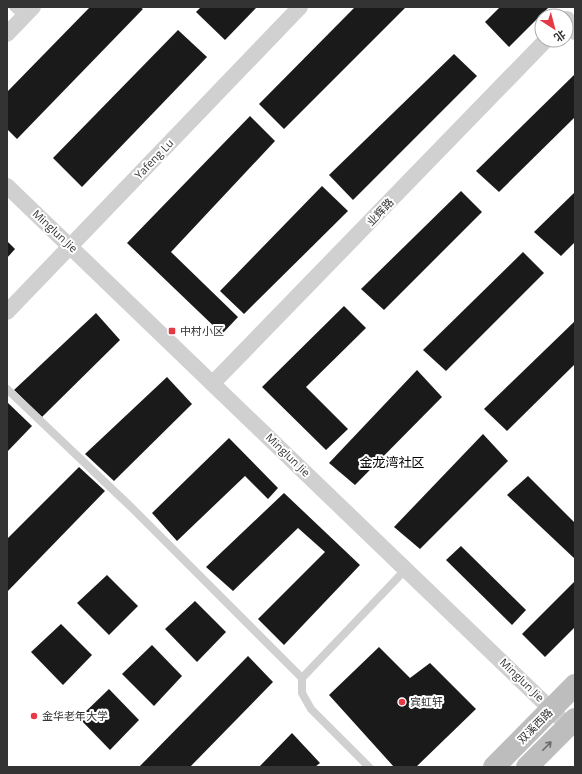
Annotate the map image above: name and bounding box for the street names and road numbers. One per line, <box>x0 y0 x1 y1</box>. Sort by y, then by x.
street label: Yafeng Lu <box>131 135 176 182</box>
street label: 业辉路 <box>363 195 396 229</box>
street label: Minglun Jie <box>30 206 81 255</box>
street label: Minglun Jie <box>263 430 314 480</box>
street label: Minglun Jie <box>497 655 548 705</box>
street label: 双溪西路 <box>514 705 556 747</box>

